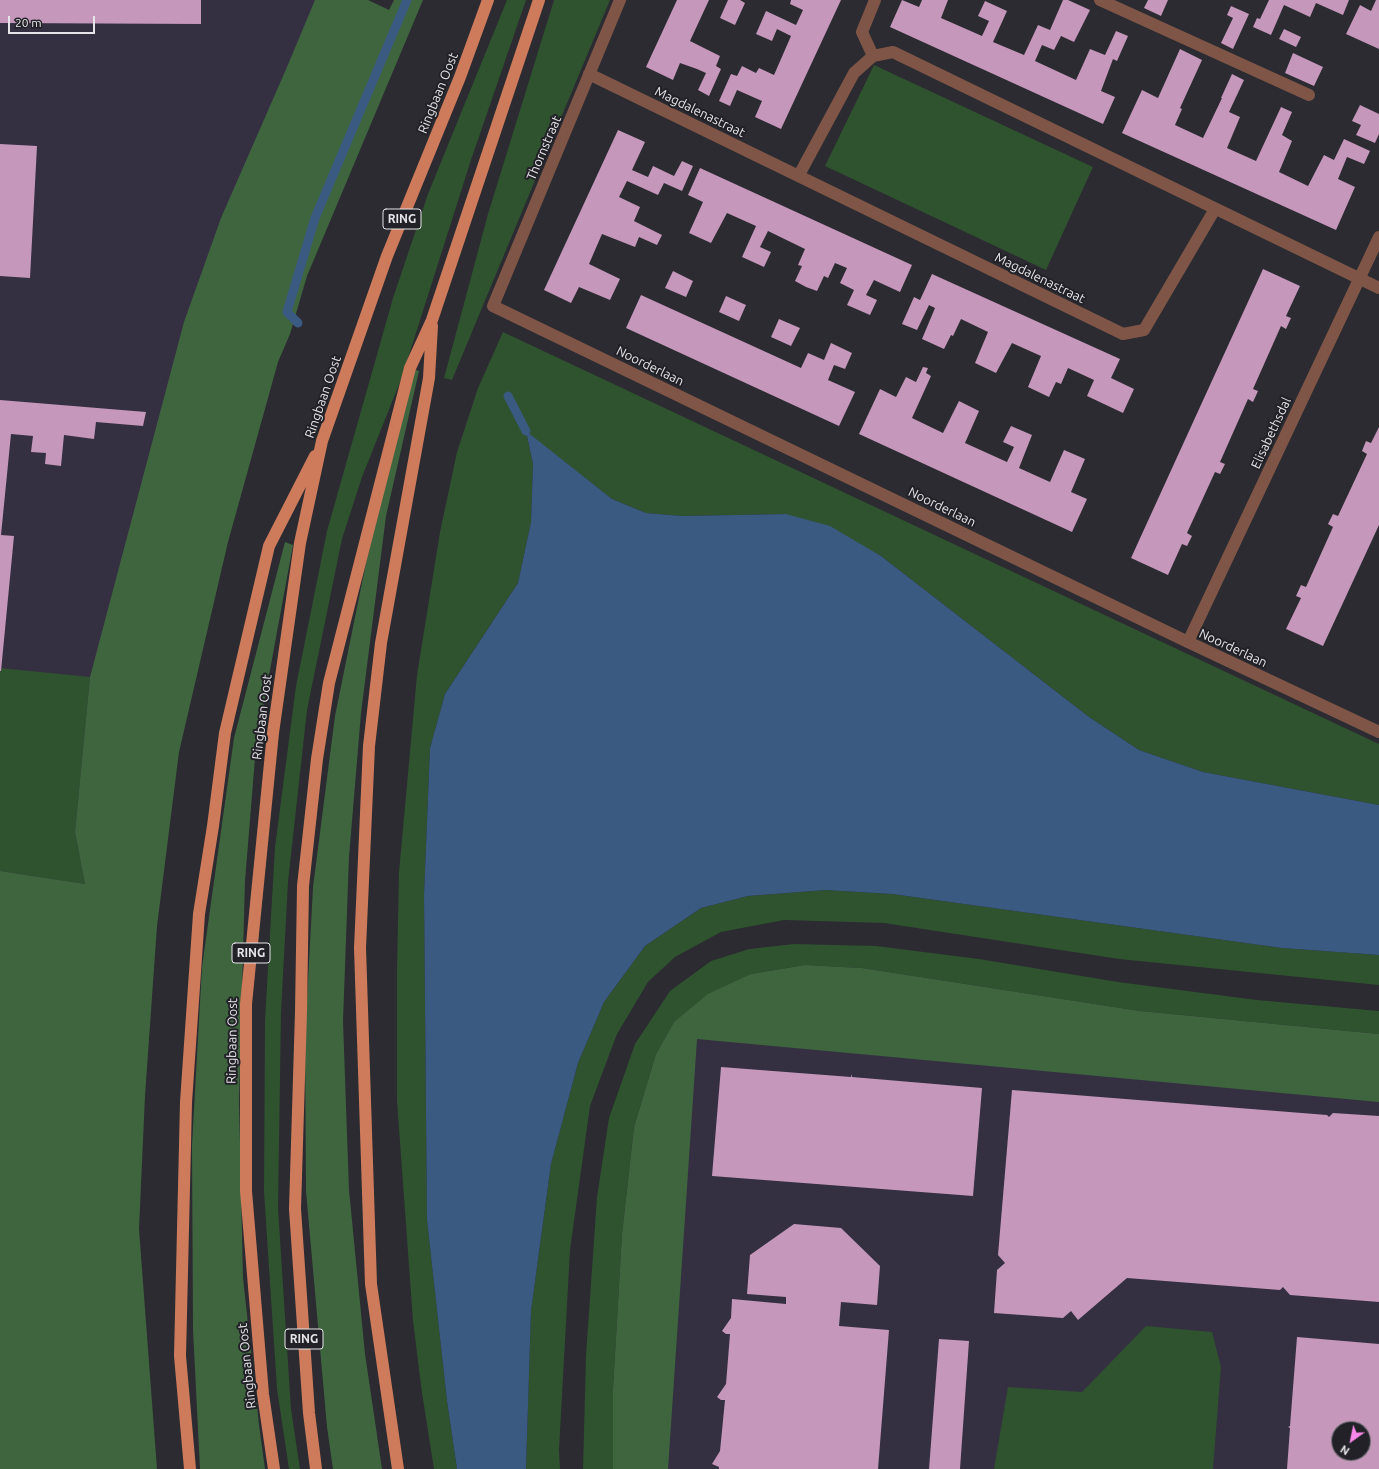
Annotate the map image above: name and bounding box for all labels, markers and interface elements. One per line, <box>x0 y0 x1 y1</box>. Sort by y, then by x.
scale bar <box>10 8 97 34</box>
text: 20 m <box>15 16 42 29</box>
street label: Ringbaan Oost <box>415 50 461 136</box>
street label: Magdalenastraat <box>652 83 748 141</box>
street label: Thornstraat <box>523 113 565 183</box>
road number: RING <box>383 209 421 229</box>
street label: Magdalenastraat <box>992 249 1088 307</box>
street label: Noorderlaan <box>614 343 686 389</box>
street label: Ringbaan Oost <box>302 354 344 440</box>
street label: Elisabethsdal <box>1248 395 1294 471</box>
street label: Noorderlaan <box>906 484 978 530</box>
street label: Noorderlaan <box>1196 625 1270 671</box>
street label: Ringbaan Oost <box>249 673 275 761</box>
road number: RING <box>232 943 270 963</box>
street label: Ringbaan Oost <box>223 998 241 1084</box>
street label: Ringbaan Oost <box>235 1322 259 1410</box>
road number: RING <box>285 1329 323 1349</box>
north arrow <box>1331 1421 1371 1461</box>
text: N <box>1338 1443 1352 1457</box>

